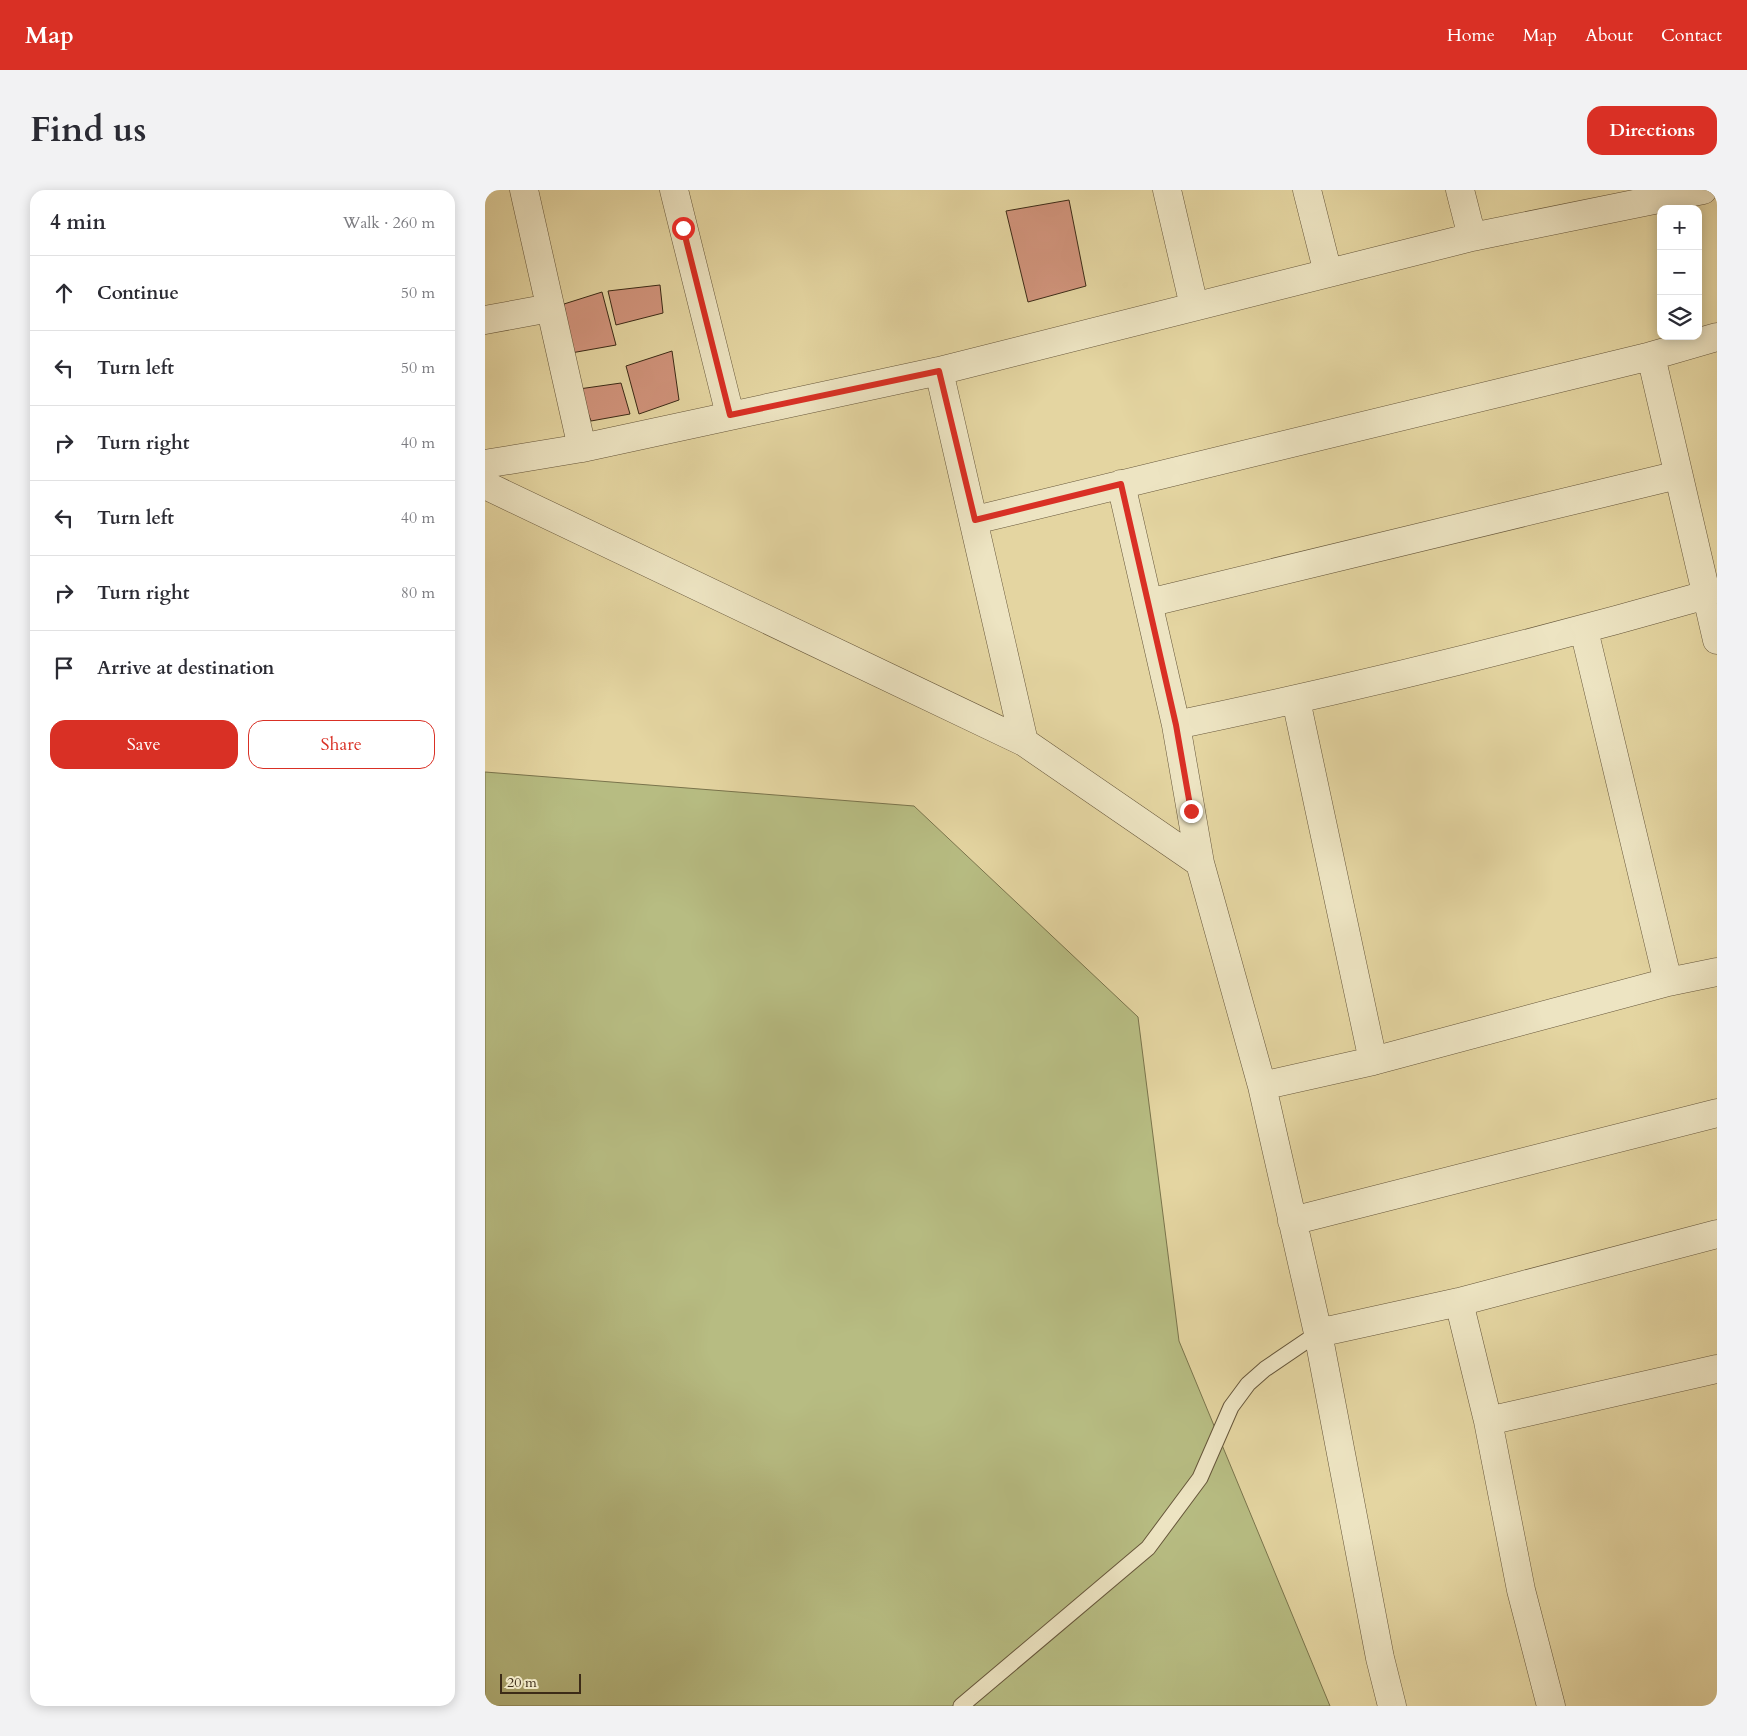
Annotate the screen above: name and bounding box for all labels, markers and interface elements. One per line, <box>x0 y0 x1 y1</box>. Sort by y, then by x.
text: Map <box>25 19 74 52</box>
text: Home <box>1447 23 1495 48</box>
text: Map <box>1523 23 1557 48</box>
text: About <box>1585 23 1633 48</box>
text: Contact <box>1661 23 1722 48</box>
text: Find us <box>30 106 146 154</box>
button: Directions <box>1587 106 1717 155</box>
map controls <box>1657 205 1702 340</box>
button: + <box>1657 205 1702 250</box>
text: 4 min <box>50 208 106 237</box>
text: Walk · 260 m <box>343 212 435 234</box>
route start <box>672 217 695 240</box>
button: − <box>1657 250 1702 295</box>
icon: ahead <box>50 279 78 307</box>
text: Continue <box>97 280 179 306</box>
text: 50 m <box>401 282 435 304</box>
button: layers <box>1657 295 1702 340</box>
icon: left <box>50 354 78 382</box>
text: Turn left <box>97 355 174 381</box>
text: 50 m <box>401 357 435 379</box>
icon: right <box>50 429 78 457</box>
text: Turn right <box>97 430 189 456</box>
text: 40 m <box>401 432 435 454</box>
icon: left <box>50 504 78 532</box>
text: Turn left <box>97 505 174 531</box>
text: 40 m <box>401 507 435 529</box>
icon: right <box>50 579 78 607</box>
text: Turn right <box>97 580 189 606</box>
text: 80 m <box>401 582 435 604</box>
icon: arrive <box>50 654 78 682</box>
text: Arrive at destination <box>97 655 274 681</box>
button: Save <box>50 720 238 769</box>
button: Share <box>248 720 435 769</box>
route end <box>1180 800 1203 823</box>
scale bar <box>500 1671 581 1694</box>
text: 20 m <box>507 1673 537 1692</box>

